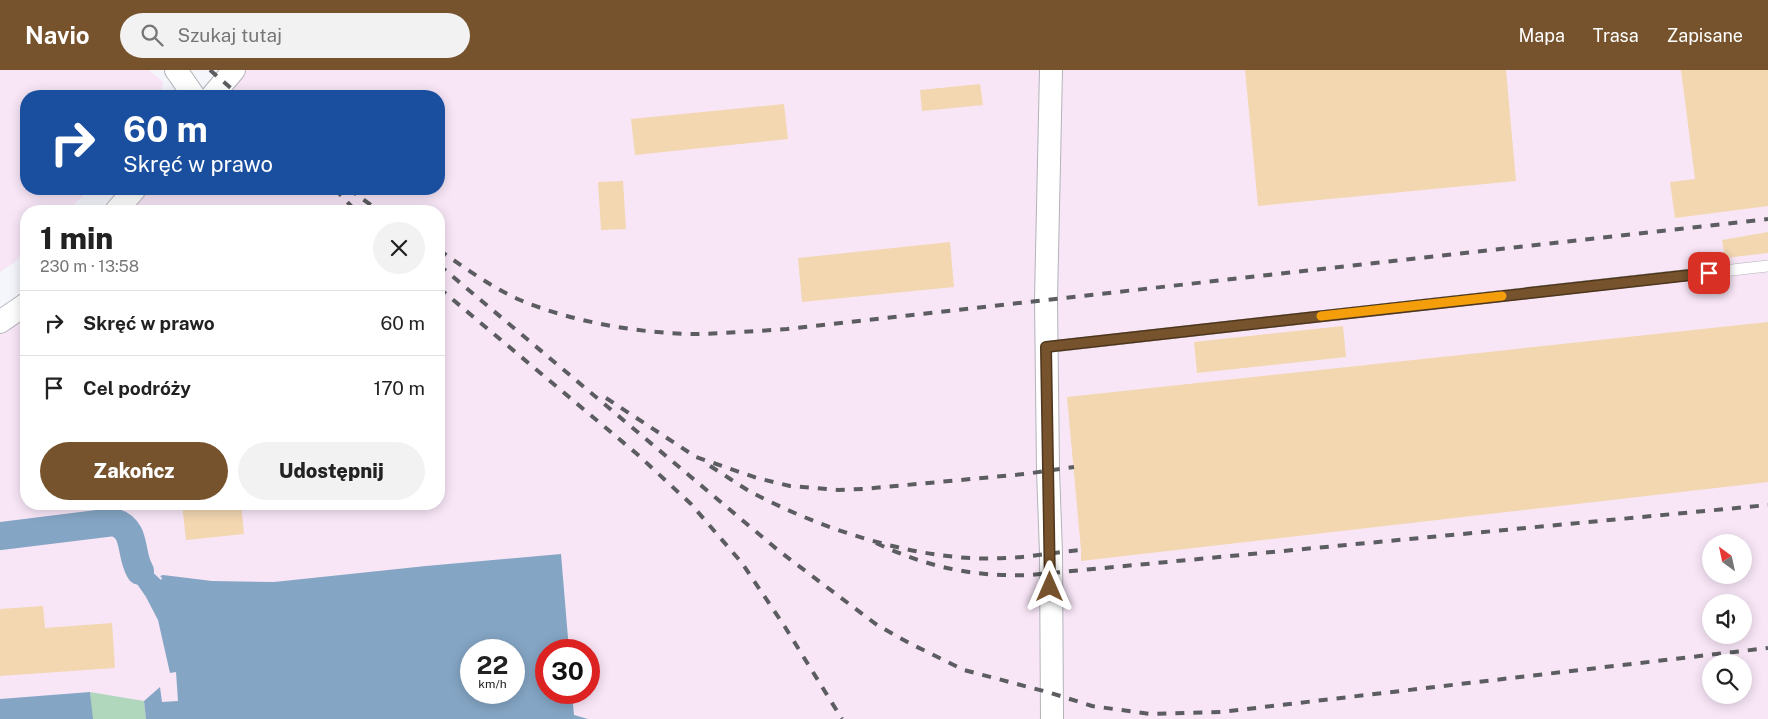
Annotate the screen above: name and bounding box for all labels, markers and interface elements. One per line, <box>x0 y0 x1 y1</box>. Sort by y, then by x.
search box <box>120 13 470 58</box>
text: Navio <box>25 21 90 49</box>
icon: search <box>138 21 166 49</box>
text: Szukaj tutaj <box>178 24 282 46</box>
text: Mapa <box>1518 25 1565 46</box>
text: Trasa <box>1593 25 1639 46</box>
text: Zapisane <box>1667 25 1743 46</box>
text: 60 m <box>123 109 208 150</box>
icon: right <box>40 110 105 175</box>
text: Skręć w prawo <box>123 151 273 177</box>
text: 1 min <box>40 220 113 256</box>
button: close <box>373 222 425 274</box>
pin <box>1688 252 1730 294</box>
text: 230 m · 13:58 <box>40 257 139 276</box>
icon: arrive <box>1695 259 1723 287</box>
icon: right <box>40 309 68 337</box>
text: Skręć w prawo <box>83 312 215 334</box>
text: 60 m <box>381 312 425 334</box>
icon: arrive <box>40 374 68 402</box>
text: Cel podróży <box>83 377 191 399</box>
text: 170 m <box>374 377 425 399</box>
button: Zakończ <box>40 442 228 500</box>
button: Udostępnij <box>238 442 425 500</box>
north arrow <box>1702 534 1752 584</box>
map controls <box>1702 534 1752 704</box>
position arrow <box>1023 560 1075 612</box>
button: sound <box>1702 594 1752 644</box>
speed limit sign: 30 <box>535 639 600 704</box>
text: 22 <box>477 650 508 680</box>
button: search <box>1702 654 1752 704</box>
text: km/h <box>478 677 507 691</box>

